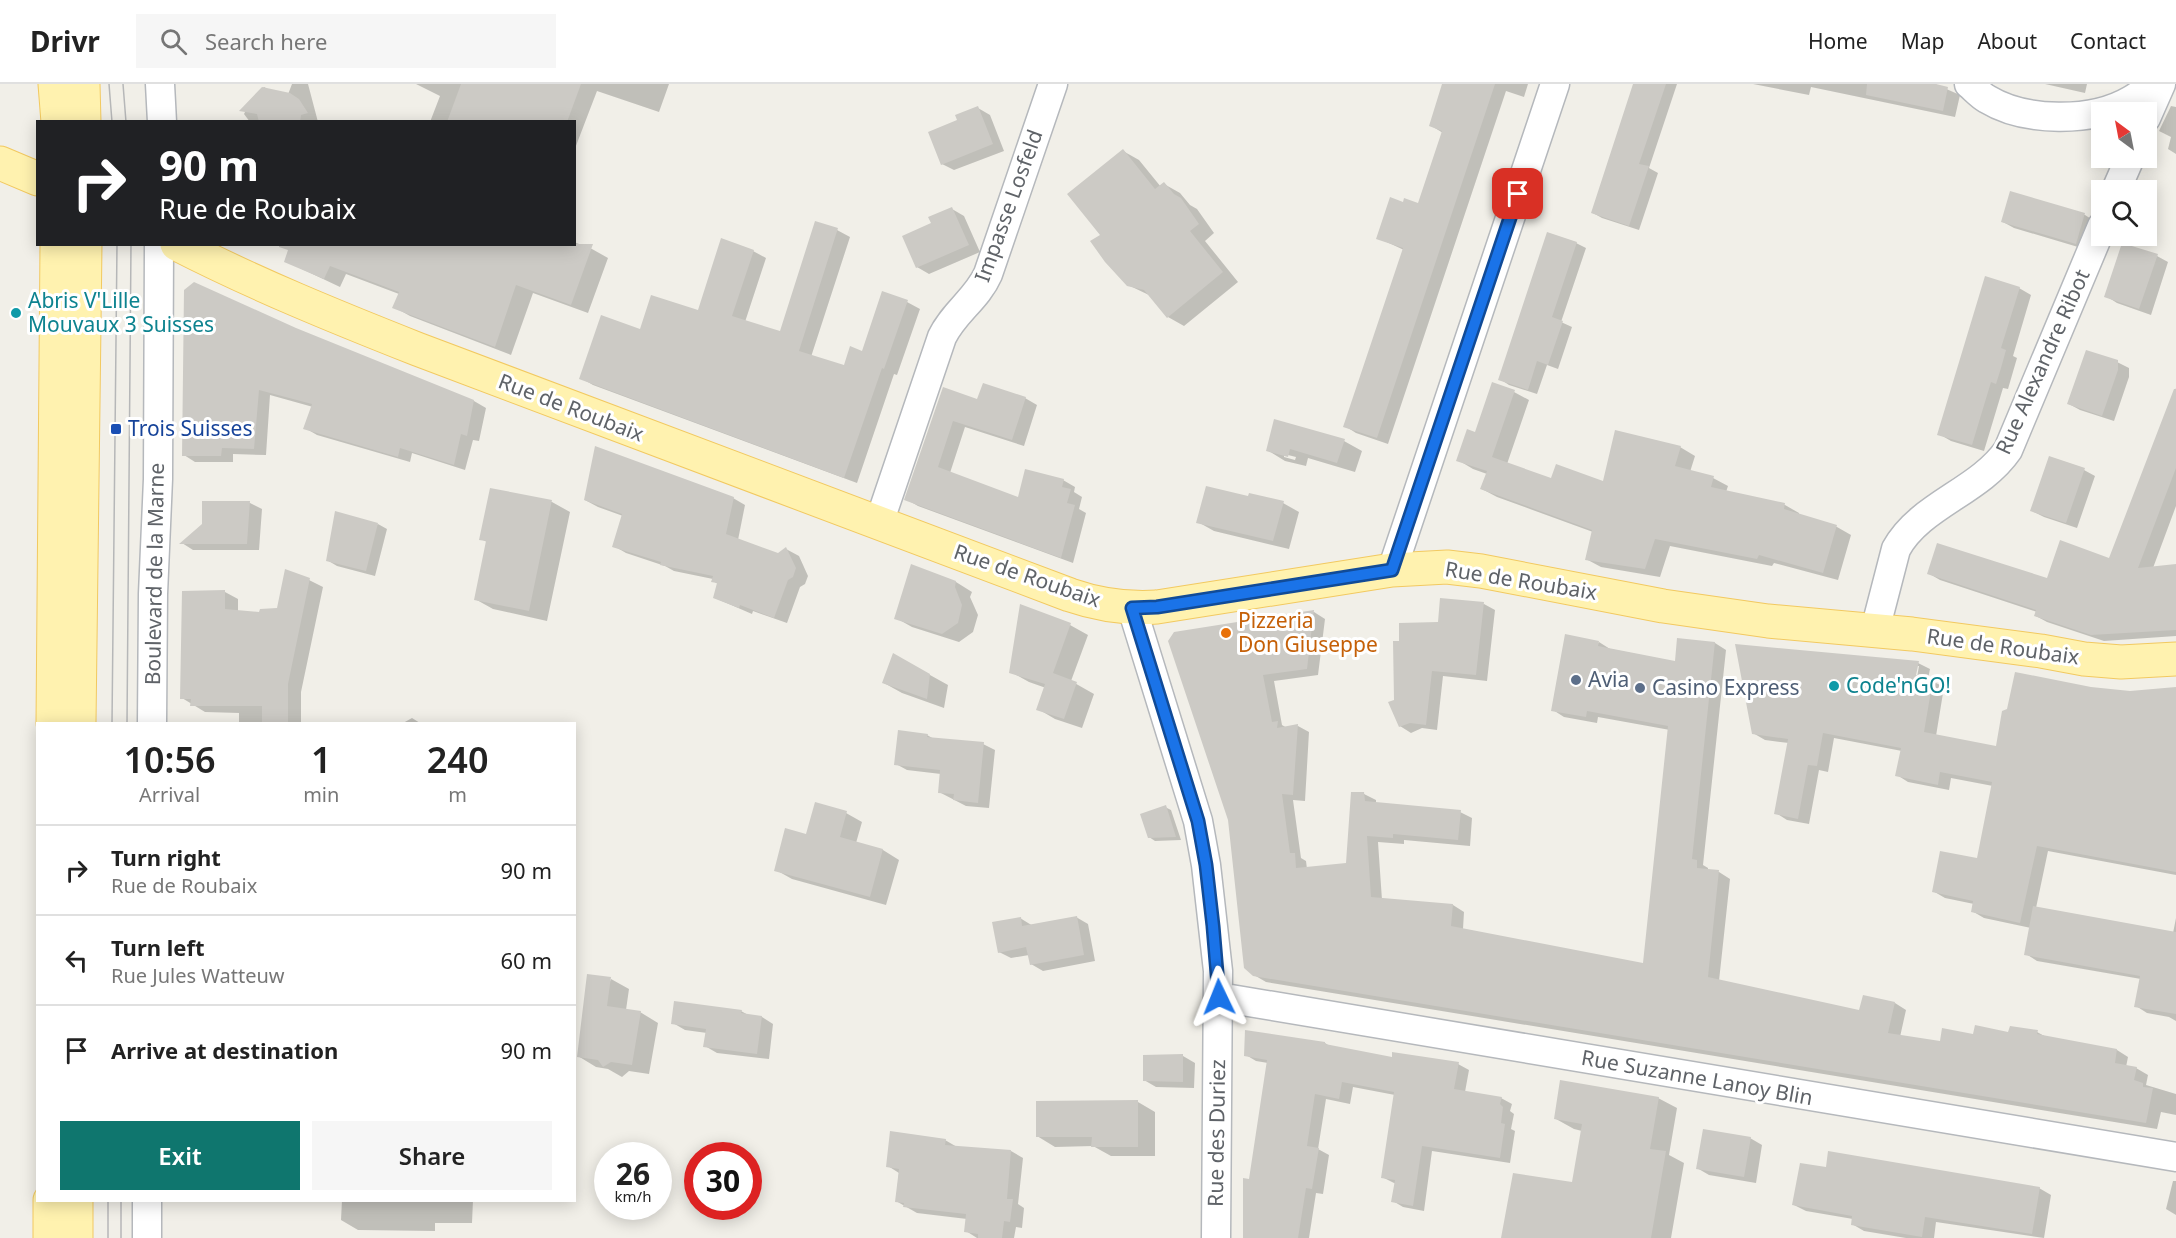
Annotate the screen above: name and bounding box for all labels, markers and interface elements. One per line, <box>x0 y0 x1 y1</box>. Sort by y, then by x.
search box <box>136 14 556 68</box>
text: Drivr <box>30 22 100 60</box>
icon: search <box>157 25 190 58</box>
text: Search here <box>205 26 327 56</box>
text: Home <box>1808 27 1868 55</box>
text: Map <box>1901 27 1944 55</box>
text: About <box>1977 27 2037 55</box>
text: Contact <box>2070 27 2146 55</box>
north arrow <box>2091 102 2157 168</box>
map controls <box>2091 102 2157 246</box>
street label: Impasse Losfeld <box>968 126 1049 286</box>
text: 90 m <box>159 136 259 193</box>
icon: right <box>60 144 138 222</box>
pin <box>1492 168 1543 219</box>
icon: arrive <box>1501 177 1534 210</box>
button: search <box>2091 180 2157 246</box>
text: Rue de Roubaix <box>159 190 356 227</box>
street label: Rue Alexandre Ribot <box>1989 264 2096 458</box>
place label: Abris V'Lille Mouvaux 3 Suisses <box>28 286 214 338</box>
marker: Abris V'Lille Mouvaux 3 Suisses <box>9 306 23 320</box>
street label: Rue de Roubaix <box>495 366 648 448</box>
place label: Trois Suisses <box>128 414 252 442</box>
marker: Trois Suisses <box>109 422 123 436</box>
street label: Boulevard de la Marne <box>138 463 170 685</box>
street label: Rue de Roubaix <box>950 537 1104 613</box>
street label: Rue de Roubaix <box>1443 554 1599 606</box>
place label: Pizzeria Don Giuseppe <box>1238 606 1378 658</box>
street label: Rue de Roubaix <box>1925 621 2081 671</box>
marker: Pizzeria Don Giuseppe <box>1219 626 1233 640</box>
place label: Avia <box>1588 665 1629 693</box>
place label: Code'nGO! <box>1846 671 1951 699</box>
marker: Avia <box>1569 673 1583 687</box>
place label: Casino Express <box>1652 673 1800 701</box>
marker: Code'nGO! <box>1827 679 1841 693</box>
marker: Casino Express <box>1633 681 1647 695</box>
text: 10:56 <box>123 735 216 784</box>
text: 1 <box>311 735 332 784</box>
text: 240 <box>427 735 489 784</box>
text: Arrival <box>139 781 200 808</box>
text: min <box>303 781 339 808</box>
text: m <box>448 781 467 808</box>
text: Turn right <box>111 842 221 872</box>
icon: right <box>60 854 93 887</box>
text: 90 m <box>501 855 552 885</box>
text: Rue de Roubaix <box>111 872 257 899</box>
text: Turn left <box>111 932 205 962</box>
icon: left <box>60 944 93 977</box>
text: 60 m <box>501 945 552 975</box>
text: Rue Jules Watteuw <box>111 962 285 989</box>
position arrow <box>1187 965 1251 1029</box>
icon: arrive <box>60 1034 93 1067</box>
text: Arrive at destination <box>111 1035 338 1065</box>
text: 90 m <box>501 1035 552 1065</box>
street label: Rue Suzanne Lanoy Blin <box>1579 1043 1815 1111</box>
street label: Rue des Duriez <box>1201 1059 1231 1207</box>
button: Exit <box>60 1121 300 1190</box>
button: Share <box>312 1121 552 1190</box>
speed limit sign: 30 <box>684 1142 762 1220</box>
text: 26 <box>616 1153 650 1194</box>
text: km/h <box>615 1186 651 1206</box>

